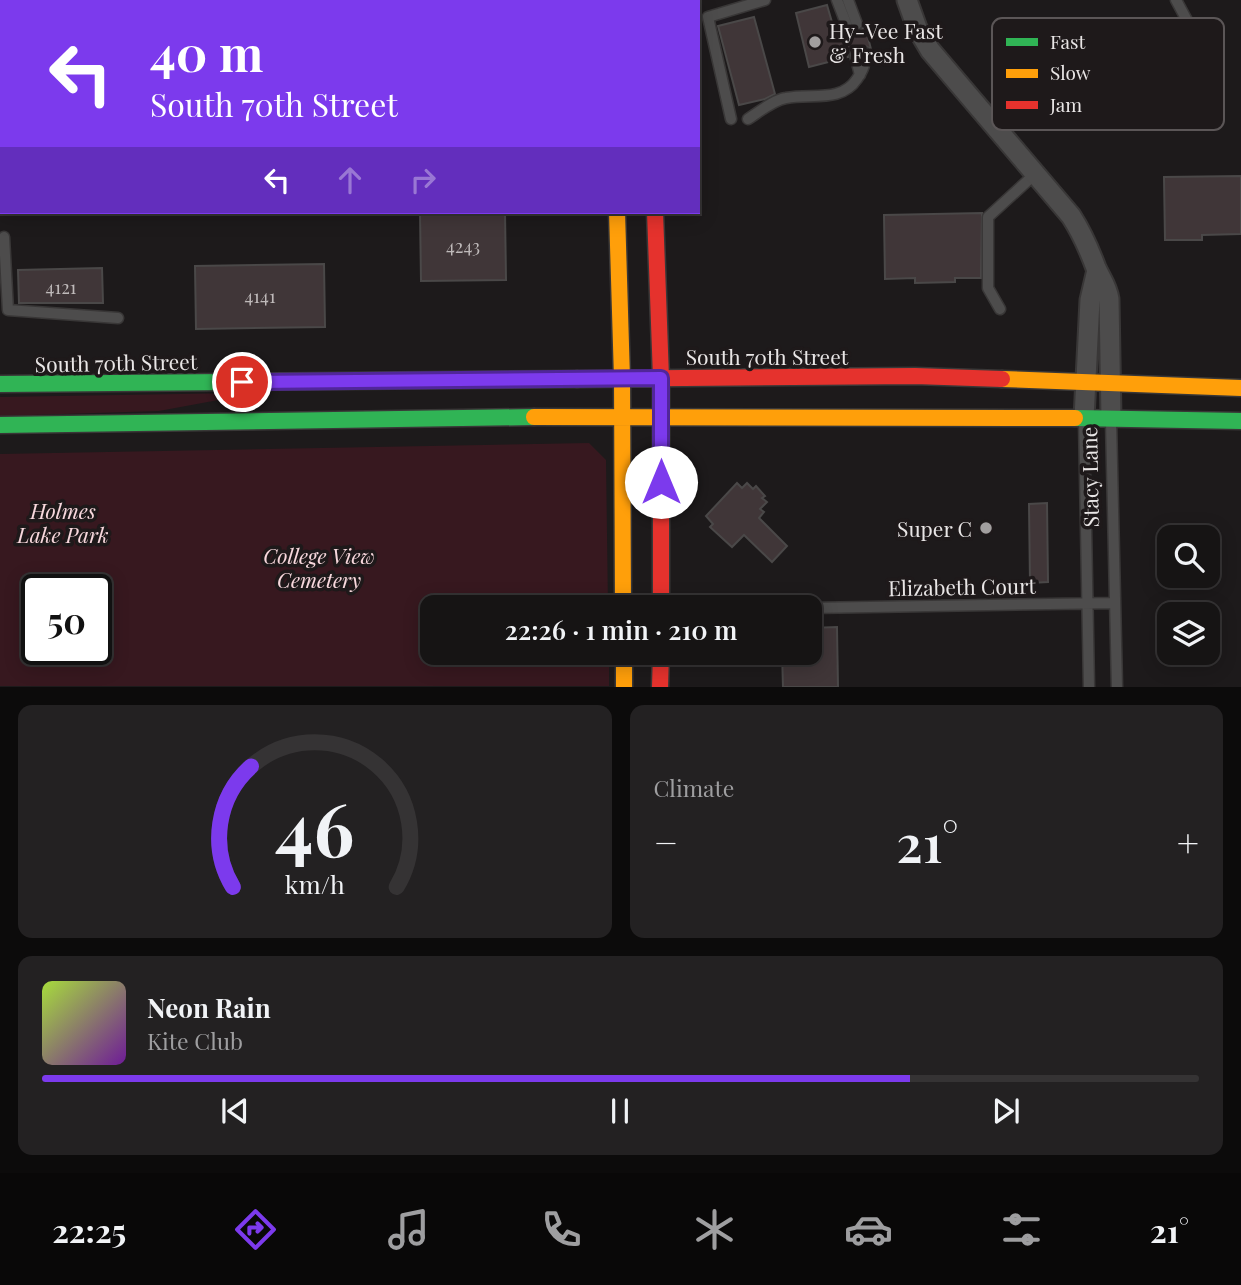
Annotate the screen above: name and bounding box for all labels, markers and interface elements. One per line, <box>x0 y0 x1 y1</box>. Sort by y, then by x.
place label: Hy-Vee Fast & Fresh <box>829 16 943 68</box>
legend <box>992 18 1224 130</box>
text: 40 m <box>150 19 263 84</box>
icon: left <box>35 28 126 119</box>
text: Fast <box>1050 28 1086 54</box>
marker: Hy-Vee Fast & Fresh <box>807 34 823 50</box>
text: Slow <box>1050 59 1091 85</box>
text: South 70th Street <box>150 82 398 125</box>
text: Jam <box>1049 91 1082 117</box>
icon: left <box>258 161 296 199</box>
icon: ahead <box>331 161 369 199</box>
icon: right <box>404 161 442 199</box>
house number: 4243 <box>446 234 480 258</box>
house number: 4121 <box>46 275 77 299</box>
house number: 4141 <box>244 284 276 308</box>
street label: South 70th Street <box>686 342 849 370</box>
street label: South 70th Street <box>34 347 198 377</box>
pin <box>212 352 272 412</box>
icon: arrive <box>223 363 261 401</box>
street label: Stacy Lane <box>1074 426 1104 528</box>
position arrow <box>624 445 698 519</box>
park label: Holmes Lake Park <box>16 496 109 548</box>
place label: Super C <box>897 514 972 542</box>
marker: Super C <box>978 520 994 536</box>
map controls <box>1157 525 1220 665</box>
button: search <box>1157 525 1220 588</box>
park label: College View Cemetery <box>263 541 375 593</box>
street label: Elizabeth Court <box>888 571 1037 601</box>
speed limit sign: 50 <box>21 574 112 665</box>
button: layers <box>1157 602 1220 665</box>
text: 22:26 · 1 min · 210 m <box>505 612 737 647</box>
text: Climate <box>654 772 734 803</box>
text: 46 <box>275 779 354 876</box>
text: 21° <box>896 807 959 876</box>
text: − <box>654 816 678 867</box>
text: + <box>1177 816 1199 867</box>
text: km/h <box>285 867 345 900</box>
text: Neon Rain <box>147 990 271 1025</box>
text: Kite Club <box>147 1025 243 1056</box>
icon: previous <box>216 1092 254 1130</box>
icon: pause <box>601 1092 639 1130</box>
icon: next <box>987 1092 1025 1130</box>
icon: directions <box>231 1205 280 1254</box>
icon: music <box>384 1205 433 1254</box>
icon: phone <box>537 1205 586 1254</box>
icon: climate <box>690 1205 739 1254</box>
icon: car <box>844 1205 893 1254</box>
icon: filters <box>997 1205 1046 1254</box>
text: 22:25 <box>52 1208 126 1251</box>
text: 21° <box>1150 1208 1189 1251</box>

